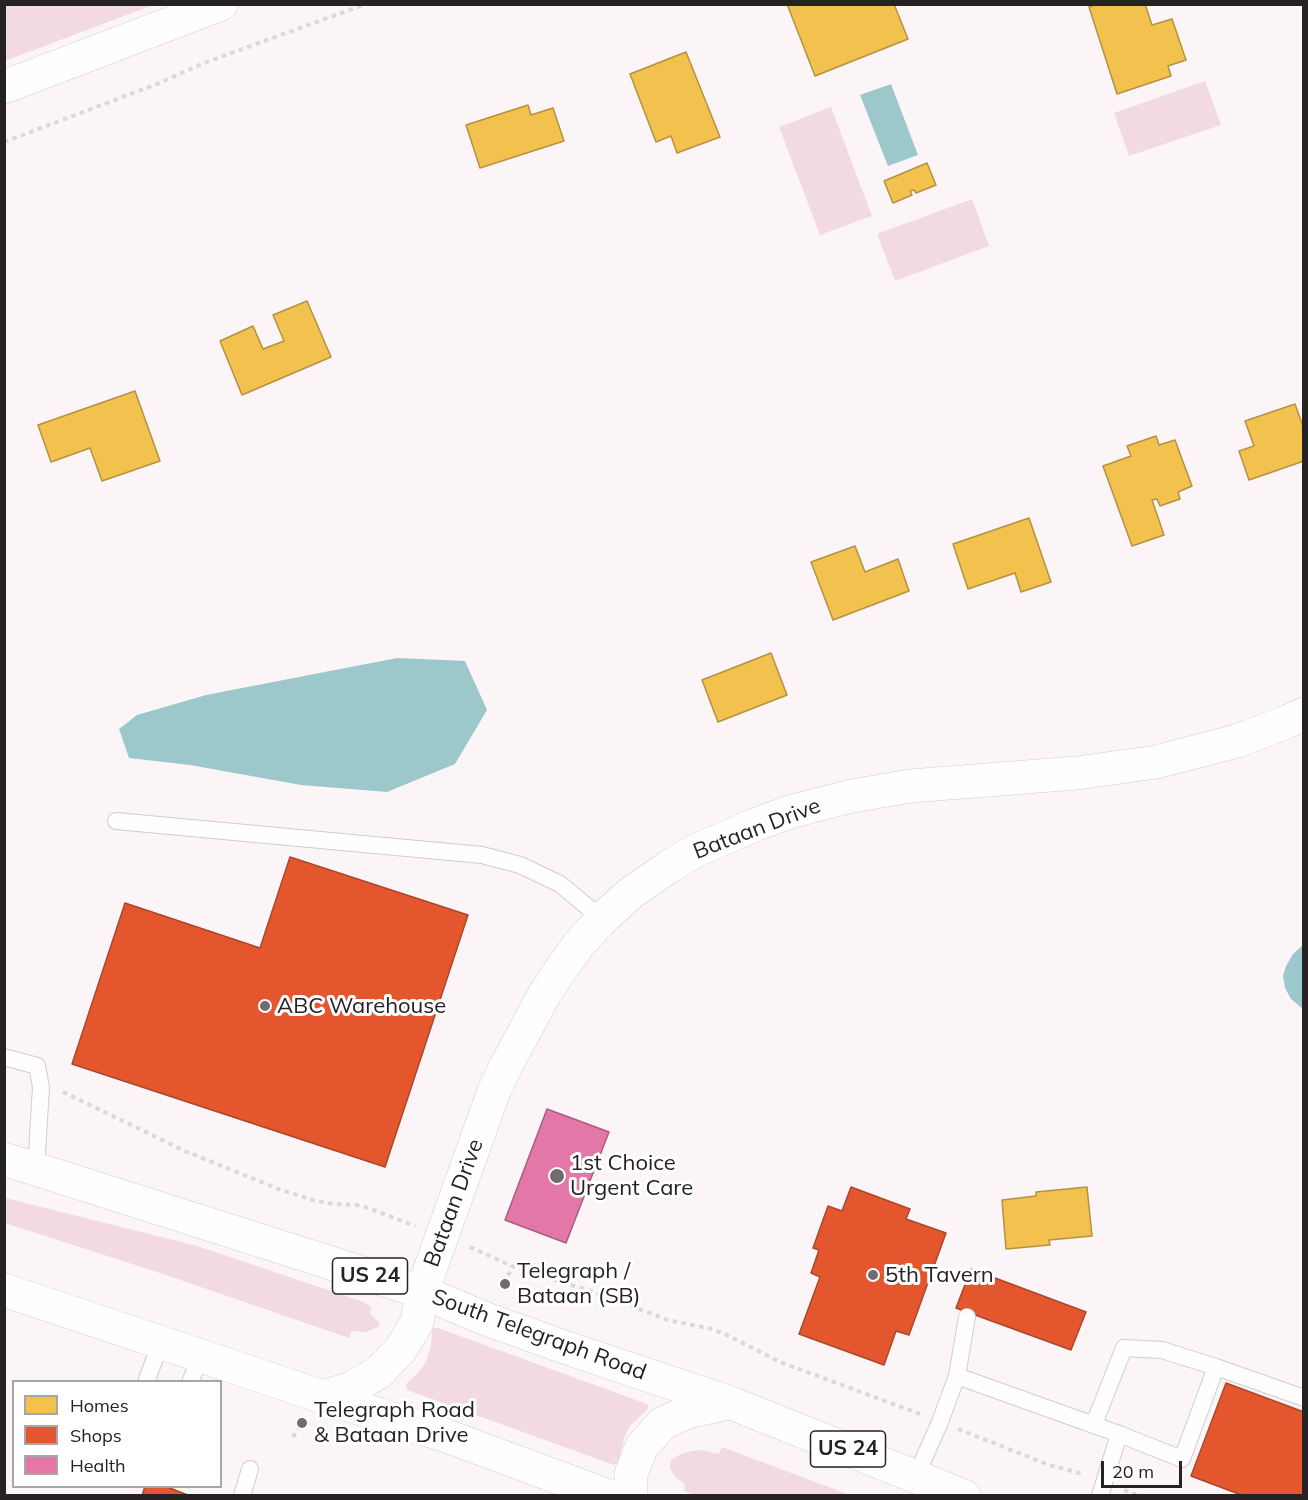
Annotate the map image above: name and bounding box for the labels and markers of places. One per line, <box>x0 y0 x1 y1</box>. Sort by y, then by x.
place label: ABC Warehouse <box>277 993 446 1019</box>
marker: ABC Warehouse <box>258 999 272 1013</box>
place label: 1st Choice Urgent Care <box>570 1150 693 1202</box>
marker: 1st Choice Urgent Care <box>548 1167 566 1185</box>
place label: Telegraph / Bataan (SB) <box>517 1258 641 1310</box>
place label: 5th Tavern <box>885 1262 994 1288</box>
marker: 5th Tavern <box>866 1268 880 1282</box>
marker: Telegraph / Bataan (SB) <box>498 1277 512 1291</box>
place label: Telegraph Road & Bataan Drive <box>314 1397 475 1448</box>
marker: Telegraph Road & Bataan Drive <box>295 1416 309 1430</box>

